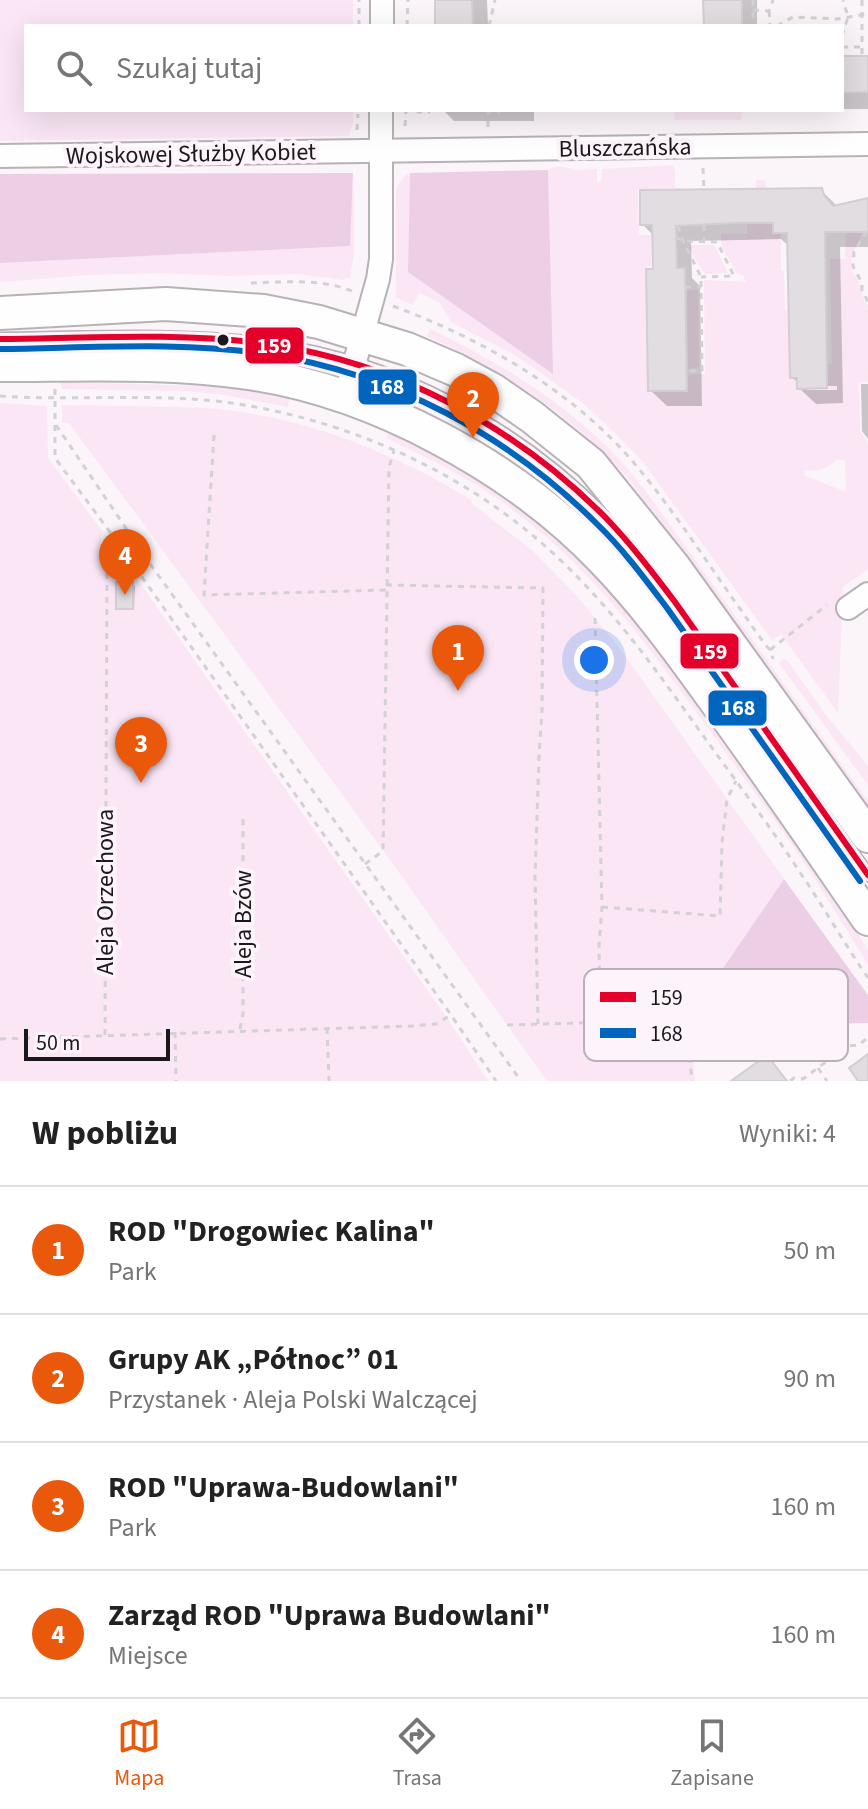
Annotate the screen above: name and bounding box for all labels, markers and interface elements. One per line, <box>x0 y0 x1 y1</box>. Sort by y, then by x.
search box <box>24 24 844 112</box>
icon: search <box>52 46 96 90</box>
text: Szukaj tutaj <box>116 47 262 90</box>
street label: Bluszczańska <box>558 129 692 167</box>
street label: Wojskowej Służby Kobiet <box>66 134 316 174</box>
line badge: 159 <box>244 326 305 365</box>
text: 159 <box>257 330 291 362</box>
unlabelled marker <box>215 332 231 348</box>
line badge: 168 <box>357 368 418 406</box>
text: 168 <box>370 371 404 403</box>
pin: 2 <box>447 372 499 438</box>
pin: 4 <box>99 529 151 595</box>
pin: 1 <box>432 625 484 691</box>
line badge: 159 <box>679 632 740 670</box>
text: 159 <box>693 636 727 668</box>
your location <box>574 640 614 680</box>
line badge: 168 <box>707 689 768 727</box>
text: 168 <box>721 692 755 724</box>
pin: 3 <box>115 717 167 783</box>
street label: Aleja Orzechowa <box>88 809 123 975</box>
street label: Aleja Bzów <box>226 870 261 978</box>
legend <box>584 969 848 1061</box>
text: 159 <box>650 982 683 1014</box>
text: 168 <box>650 1018 683 1050</box>
scale bar <box>24 1025 170 1061</box>
text: 50 m <box>36 1027 81 1059</box>
text: W pobliżu <box>32 1109 178 1158</box>
text: Wyniki: 4 <box>739 1115 836 1152</box>
text: ROD "Drogowiec Kalina" <box>108 1210 435 1253</box>
text: 1 <box>51 1232 65 1269</box>
text: 50 m <box>783 1232 836 1269</box>
text: Park <box>108 1253 157 1290</box>
text: Grupy AK „Północ” 01 <box>108 1338 399 1381</box>
text: 2 <box>51 1360 65 1397</box>
text: 90 m <box>783 1360 836 1397</box>
text: Przystanek · Aleja Polski Walczącej <box>108 1381 478 1418</box>
text: ROD "Uprawa-Budowlani" <box>108 1466 459 1509</box>
text: 3 <box>51 1488 65 1525</box>
text: 160 m <box>770 1488 836 1525</box>
text: Park <box>108 1509 157 1546</box>
text: Zarząd ROD "Uprawa Budowlani" <box>108 1594 551 1637</box>
text: 4 <box>51 1616 65 1653</box>
text: 160 m <box>770 1616 836 1653</box>
text: Miejsce <box>108 1637 188 1674</box>
tab: Mapa <box>114 1714 164 1794</box>
tab: Trasa <box>393 1714 442 1794</box>
tab: Zapisane <box>670 1714 754 1794</box>

